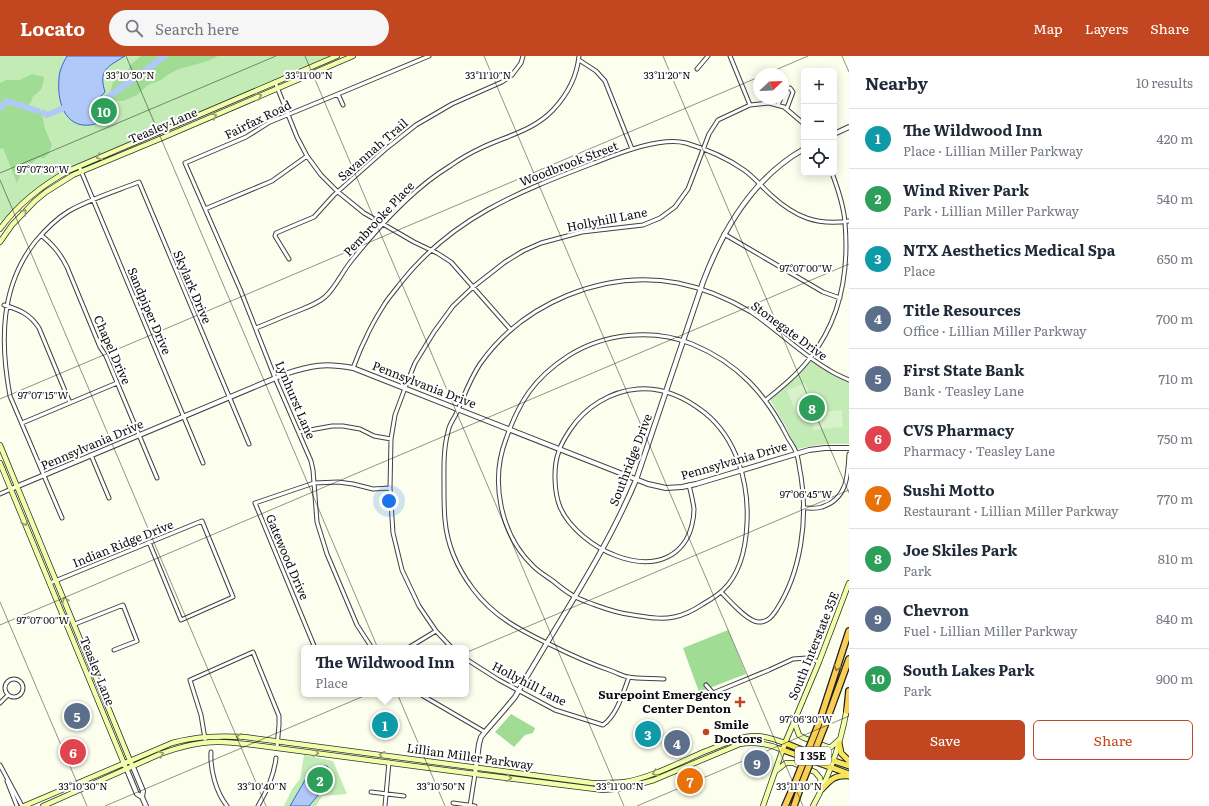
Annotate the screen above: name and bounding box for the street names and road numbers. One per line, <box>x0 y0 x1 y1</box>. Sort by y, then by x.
street label: Fairfax Road <box>221 95 295 143</box>
street label: Teasley Lane <box>125 102 200 148</box>
street label: Savannah Trail <box>333 114 411 185</box>
street label: Woodbrook Street <box>517 136 621 190</box>
street label: Pembrooke Place <box>339 177 418 260</box>
street label: Hollyhill Lane <box>565 202 649 236</box>
street label: Skylark Drive <box>169 247 216 326</box>
street label: Sandpiper Drive <box>123 264 176 357</box>
street label: Stonegate Drive <box>748 296 831 364</box>
street label: Chapel Drive <box>90 312 136 387</box>
street label: Pennsylvania Drive <box>370 356 479 412</box>
street label: Lynhurst Lane <box>271 358 320 441</box>
street label: Southridge Drive <box>604 411 656 508</box>
street label: Pennsylvania Drive <box>37 414 146 474</box>
street label: Pennsylvania Drive <box>678 436 789 484</box>
street label: Gatewood Drive <box>262 511 314 602</box>
street label: Indian Ridge Drive <box>69 515 176 572</box>
street label: South Interstate 35E <box>783 588 843 702</box>
street label: Teasley Lane <box>76 633 120 708</box>
street label: Hollyhill Lane <box>489 657 570 710</box>
street label: Lillian Miller Parkway <box>406 738 535 774</box>
road number: I 35E <box>795 747 831 765</box>

